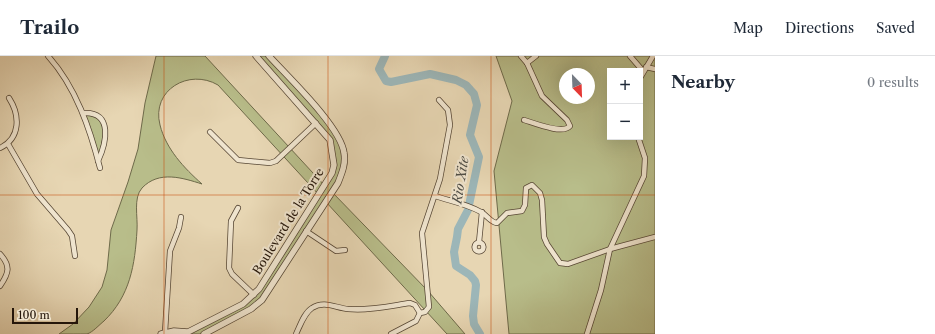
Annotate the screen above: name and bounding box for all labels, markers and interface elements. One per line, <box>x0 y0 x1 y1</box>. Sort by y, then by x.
text: Trailo <box>20 16 79 39</box>
text: Map <box>733 19 763 37</box>
text: Directions <box>785 19 854 37</box>
text: Saved <box>876 19 915 37</box>
north arrow <box>559 68 595 104</box>
map controls <box>607 68 643 140</box>
button: + <box>607 68 643 104</box>
text: Nearby <box>671 72 735 92</box>
text: 0 results <box>867 74 919 90</box>
button: − <box>607 104 643 140</box>
water label: Rio Xite <box>448 155 472 206</box>
street label: Boulevard de la Torre <box>249 165 327 277</box>
scale bar <box>12 306 78 325</box>
text: 100 m <box>18 308 50 322</box>

